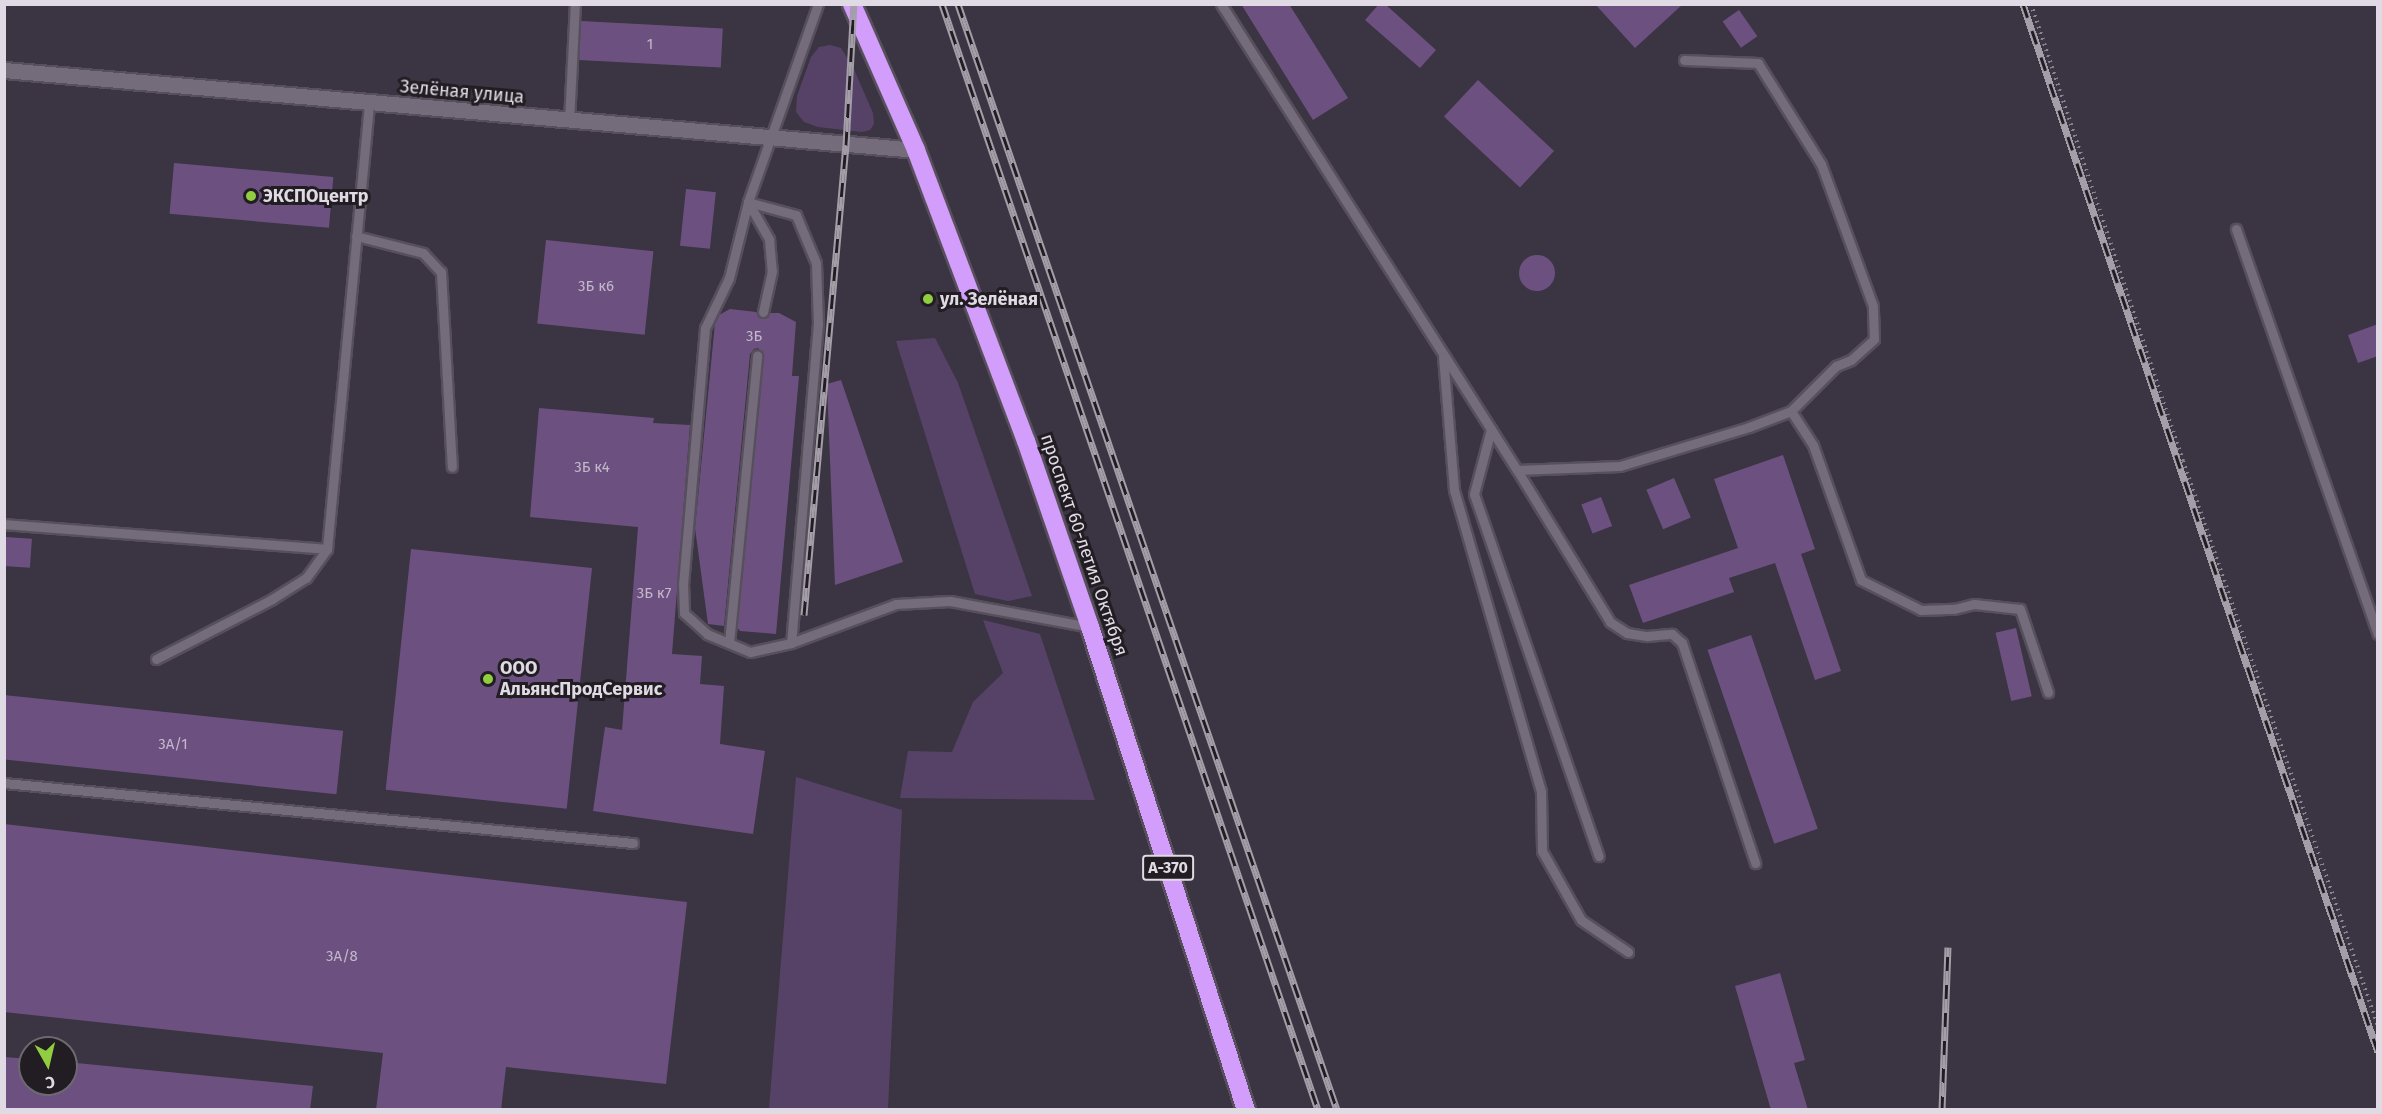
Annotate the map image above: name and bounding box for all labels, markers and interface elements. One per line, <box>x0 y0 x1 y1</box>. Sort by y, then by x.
house number: 1 <box>647 36 653 54</box>
street label: Зелёная улица <box>399 76 525 108</box>
place label: ЭКСПОцентр <box>263 185 369 207</box>
marker: ЭКСПОцентр <box>244 189 258 203</box>
house number: 3Б к6 <box>578 278 614 296</box>
place label: ул. Зелёная <box>940 288 1038 310</box>
marker: ул. Зелёная <box>921 292 935 306</box>
house number: 3Б <box>746 328 762 346</box>
street label: проспект 60-летия Октября <box>1036 431 1132 659</box>
house number: 3Б к4 <box>574 459 610 477</box>
house number: 3Б к7 <box>637 585 671 603</box>
place label: ООО АльянсПродСервис <box>500 658 662 700</box>
marker: ООО АльянсПродСервис <box>481 672 495 686</box>
house number: 3А/1 <box>158 736 188 754</box>
road number: А-370 <box>1141 855 1195 881</box>
house number: 3А/8 <box>326 948 358 966</box>
north arrow <box>18 1036 78 1096</box>
text: С <box>44 1072 56 1092</box>

